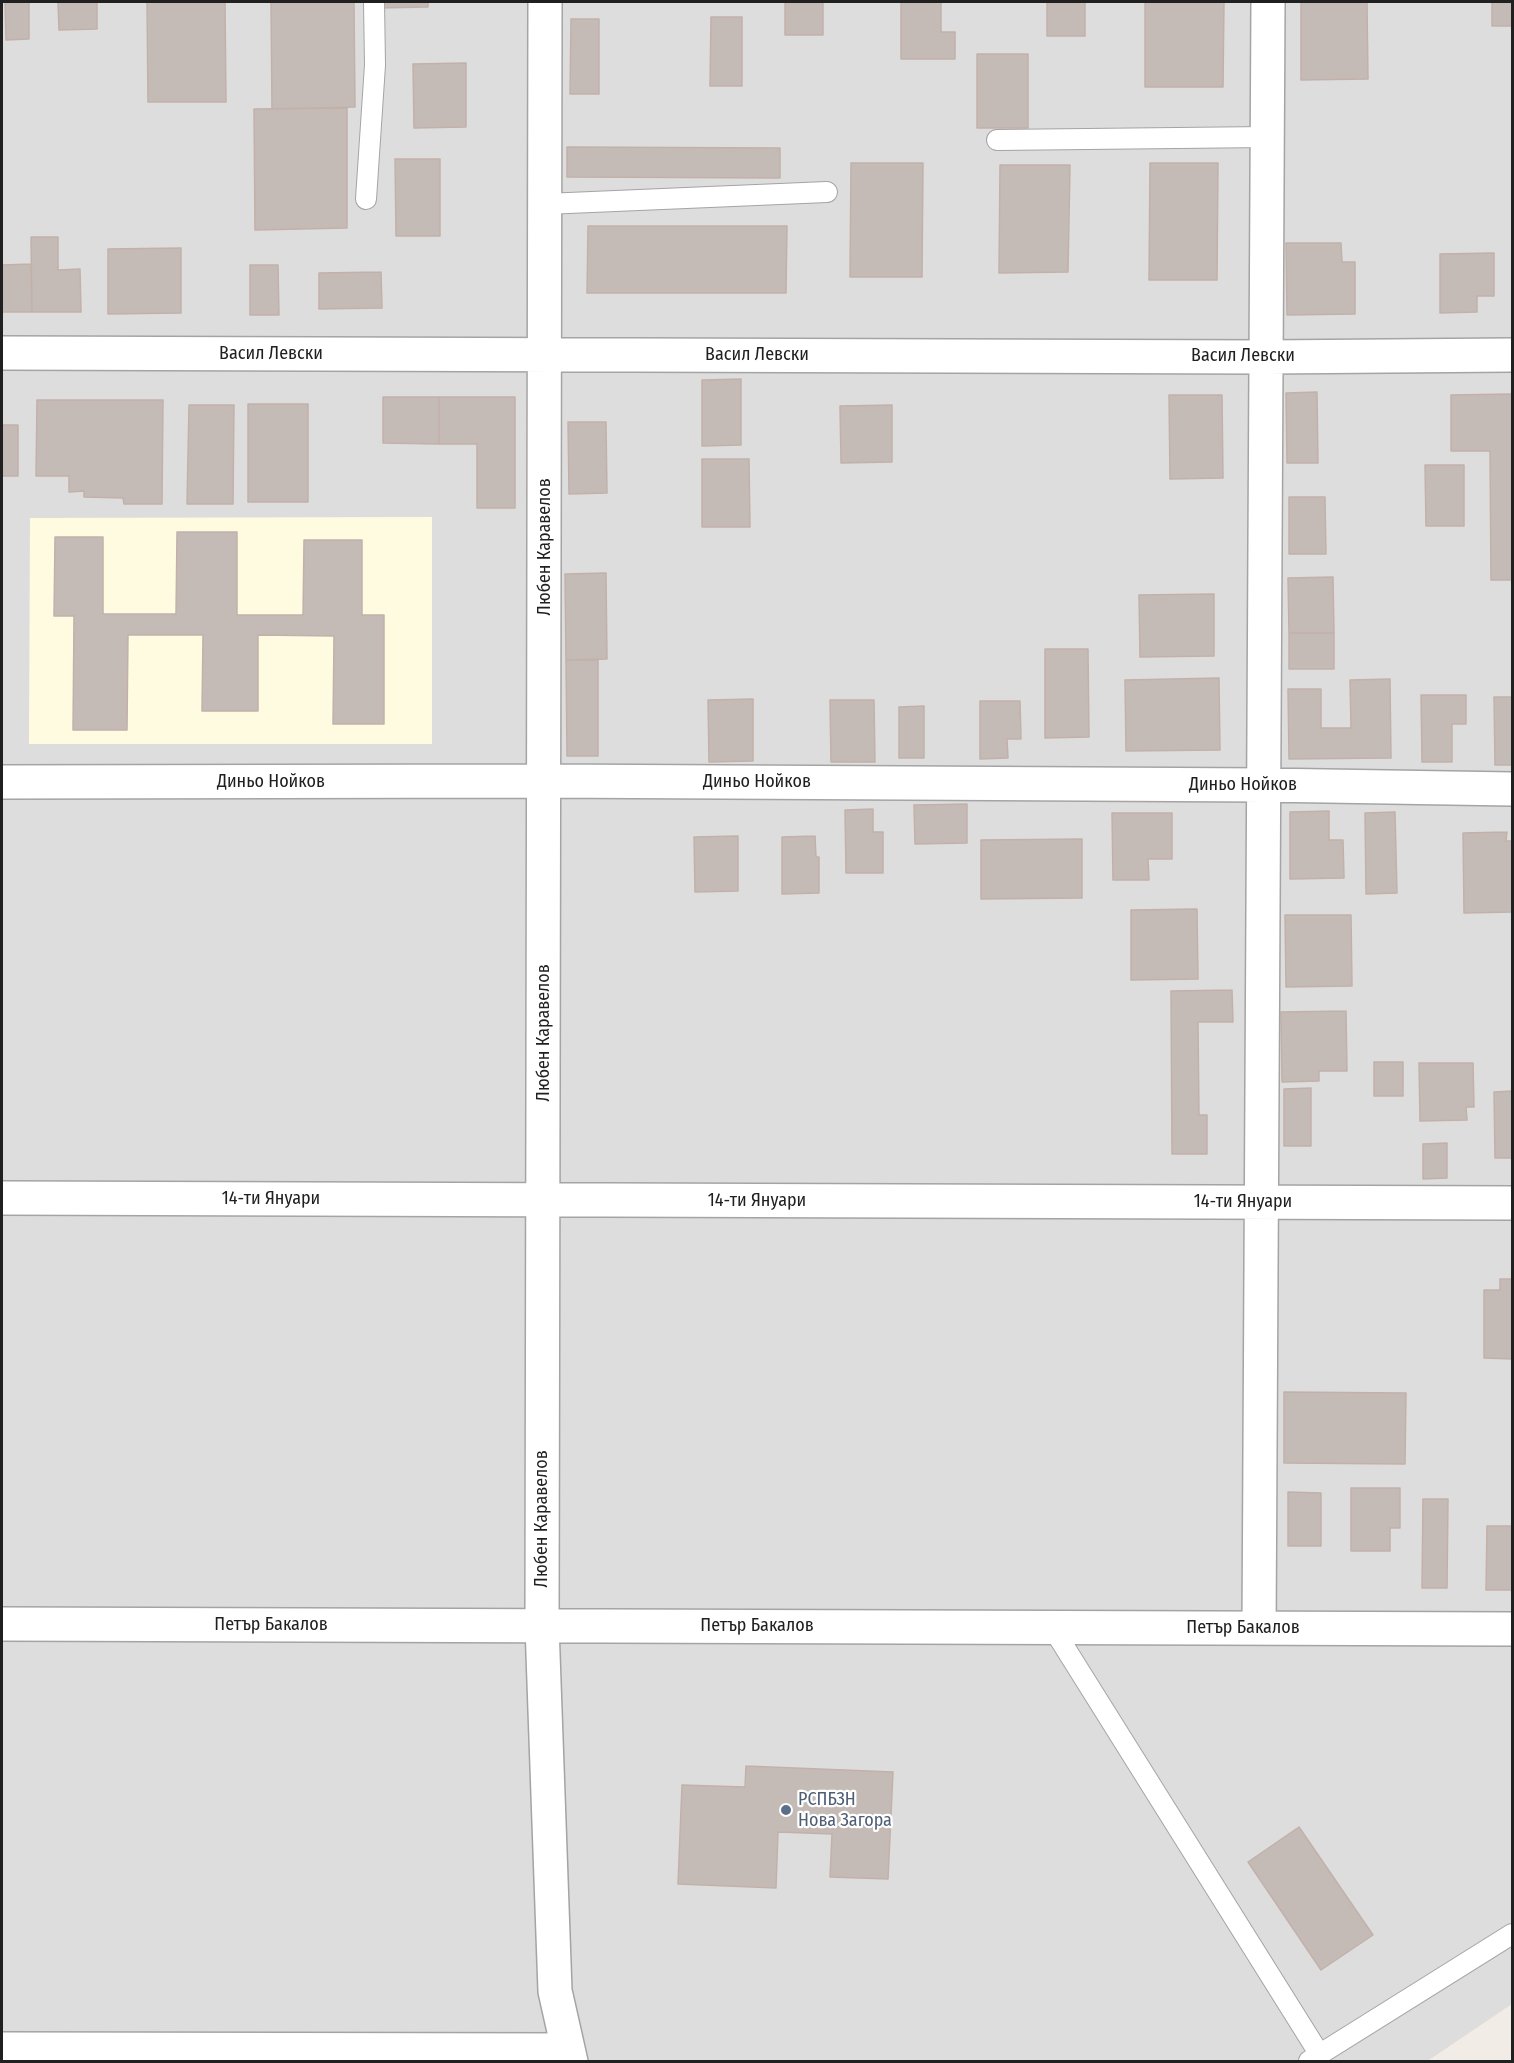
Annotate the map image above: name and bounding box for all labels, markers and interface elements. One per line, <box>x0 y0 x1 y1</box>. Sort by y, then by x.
street label: Васил Левски <box>219 343 323 365</box>
street label: Васил Левски <box>705 344 809 366</box>
street label: Васил Левски <box>1191 345 1295 367</box>
street label: Любен Каравелов <box>534 478 556 616</box>
street label: Диньо Нойков <box>217 771 325 793</box>
street label: Диньо Нойков <box>703 771 811 793</box>
street label: Диньо Нойков <box>1189 774 1297 796</box>
street label: Любен Каравелов <box>533 964 555 1102</box>
street label: 14-ти Януари <box>222 1188 320 1210</box>
street label: 14-ти Януари <box>708 1190 806 1212</box>
street label: 14-ти Януари <box>1194 1191 1292 1213</box>
street label: Любен Каравелов <box>531 1450 553 1588</box>
street label: Петър Бакалов <box>214 1614 328 1636</box>
street label: Петър Бакалов <box>700 1615 814 1637</box>
street label: Петър Бакалов <box>1186 1617 1300 1639</box>
place label: РСПБЗН Нова Загора <box>798 1789 892 1832</box>
marker: РСПБЗН Нова Загора <box>779 1803 793 1817</box>

